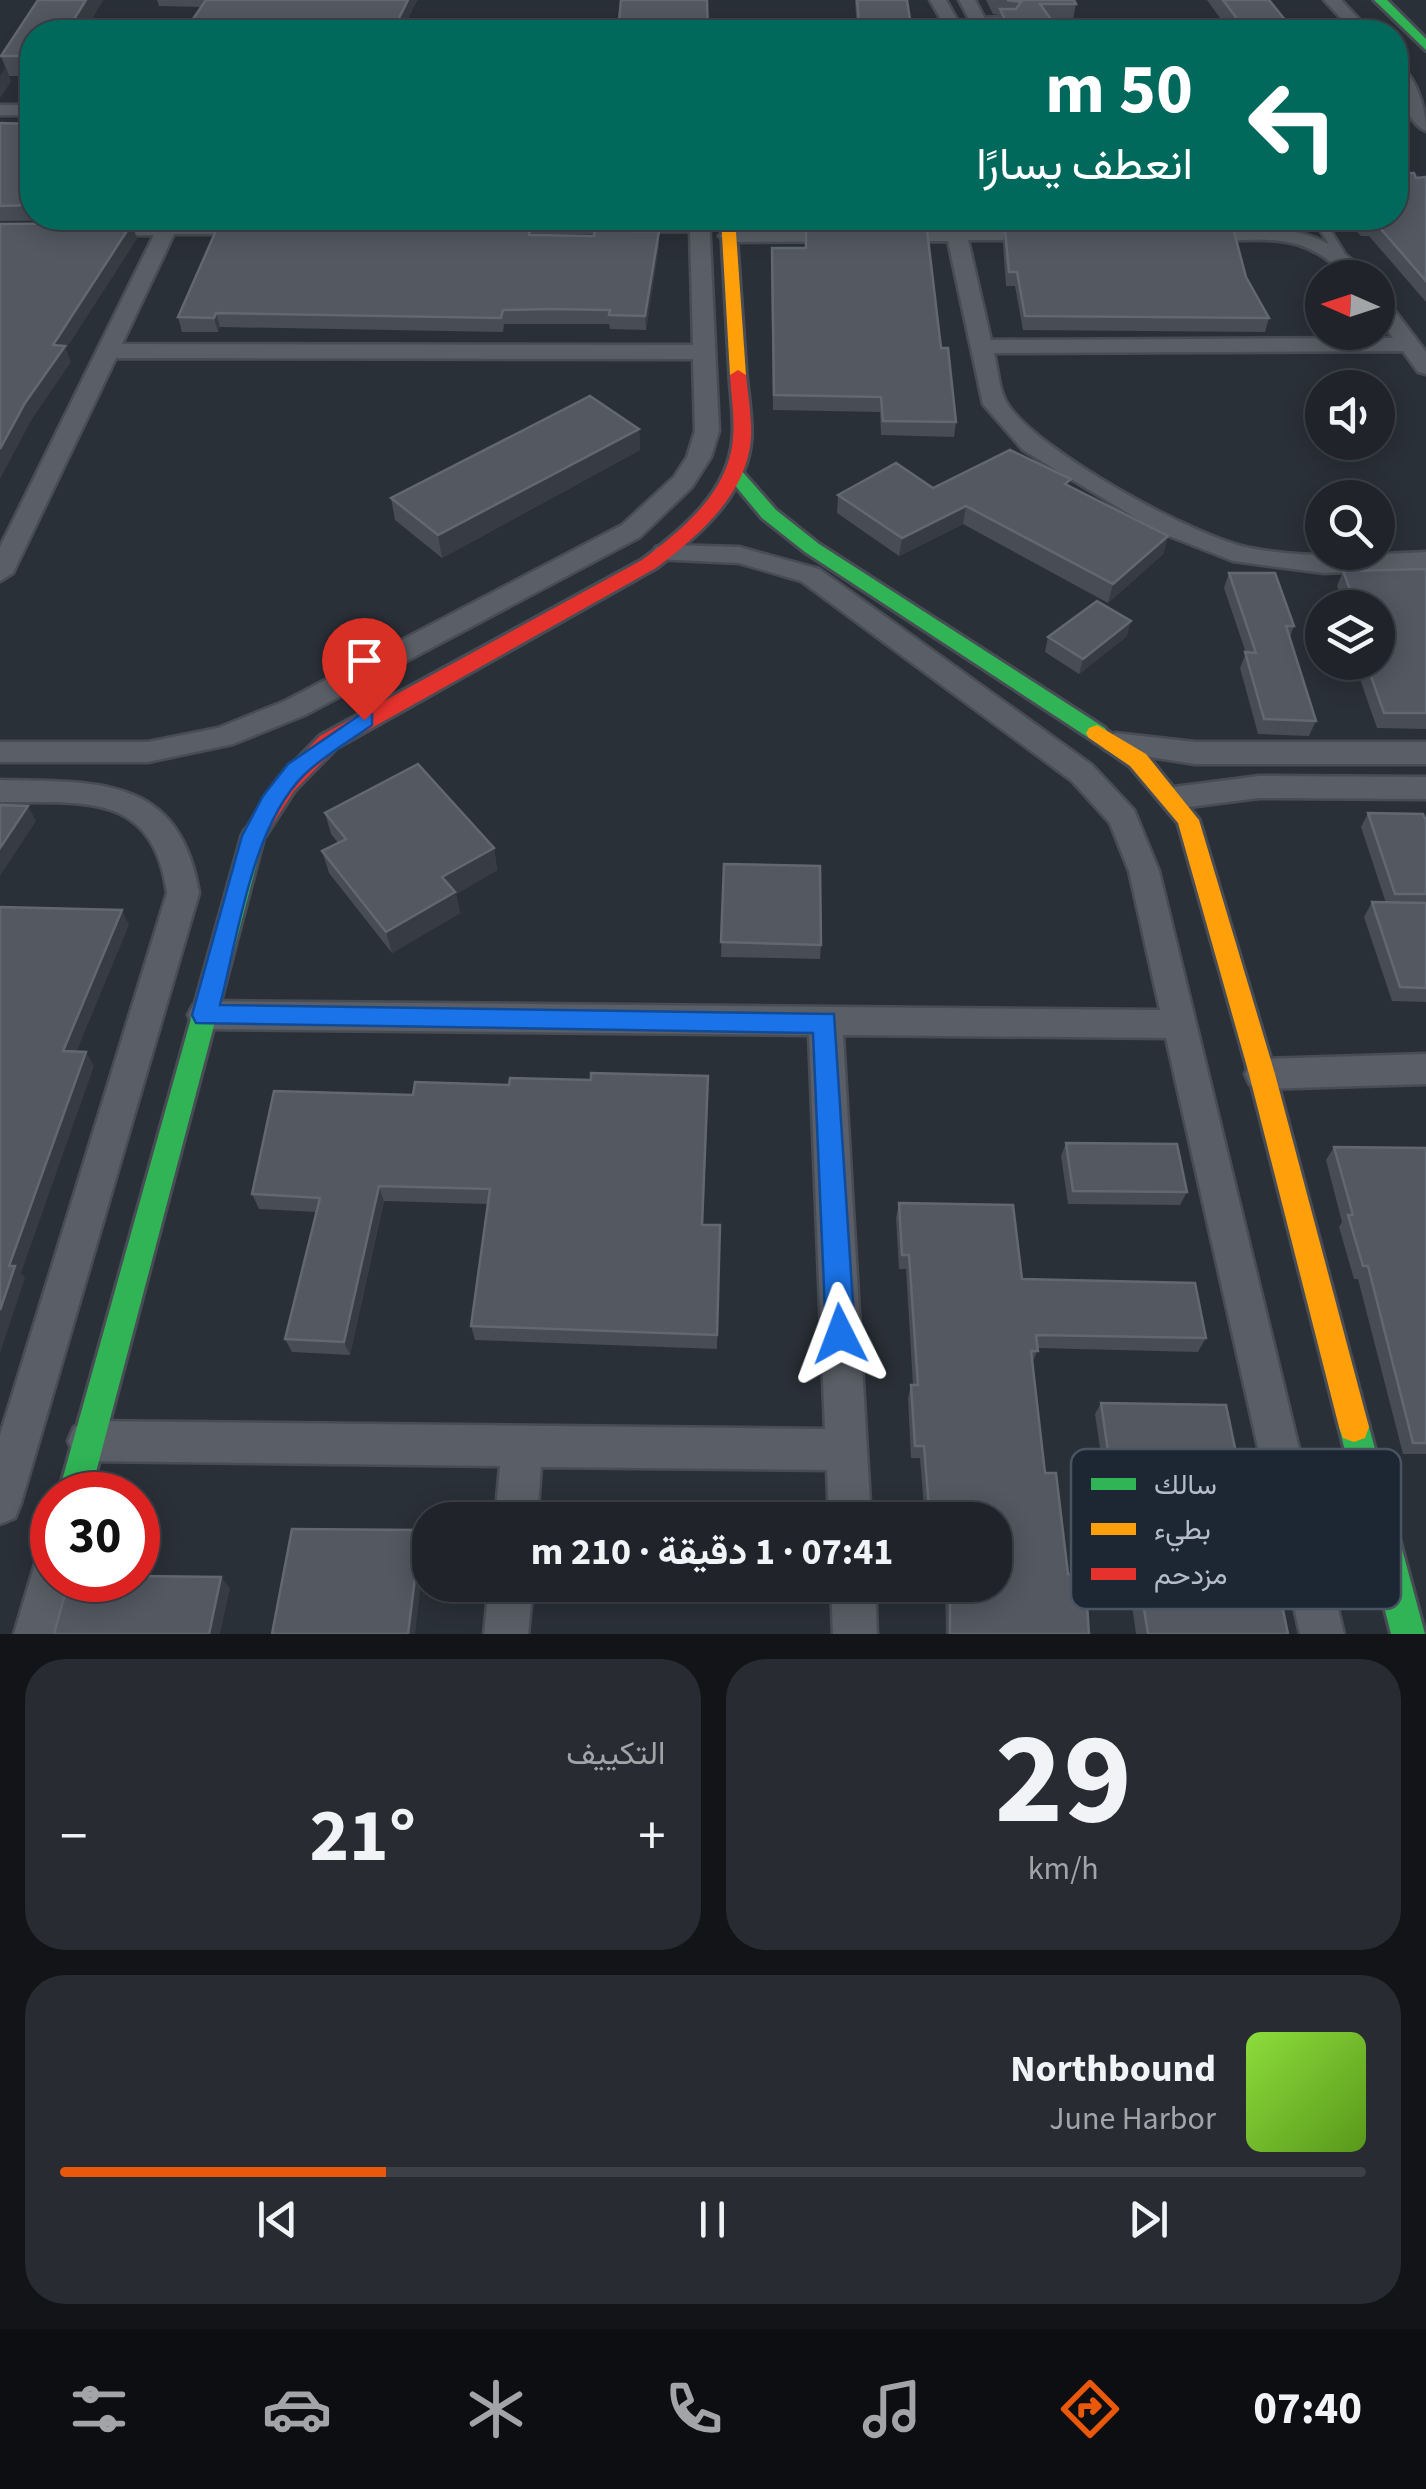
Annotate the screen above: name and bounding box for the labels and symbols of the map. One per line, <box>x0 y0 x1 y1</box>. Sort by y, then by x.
north arrow <box>1305 260 1395 350</box>
pin <box>322 618 407 721</box>
position arrow <box>788 1282 892 1386</box>
legend <box>1071 1449 1401 1609</box>
text: سالك <box>1154 1465 1217 1505</box>
speed limit sign: 30 <box>30 1472 160 1602</box>
text: بطيء <box>1154 1510 1211 1552</box>
text: مزدحم <box>1154 1555 1227 1595</box>

